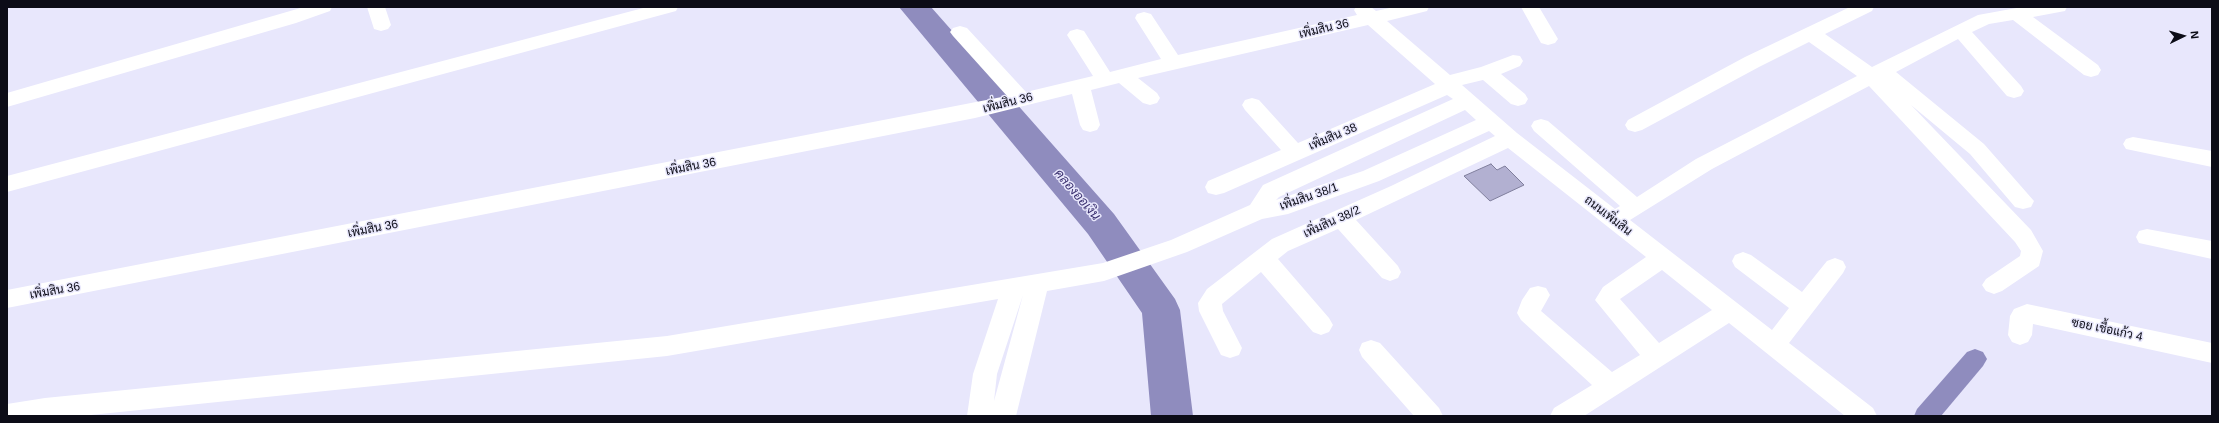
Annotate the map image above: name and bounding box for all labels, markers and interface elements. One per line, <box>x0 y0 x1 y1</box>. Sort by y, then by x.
street label: เพิ่มสิน 36 <box>1298 16 1350 42</box>
north arrow <box>2163 16 2203 56</box>
text: N <box>2189 30 2201 39</box>
street label: เพิ่มสิน 36 <box>982 90 1034 116</box>
street label: เพิ่มสิน 38 <box>1307 120 1359 154</box>
street label: เพิ่มสิน 36 <box>665 155 717 179</box>
water label: คลองออเงิน <box>1051 166 1103 224</box>
street label: เพิ่มสิน 38/1 <box>1278 180 1340 214</box>
street label: ถนนเพิ่มสิน <box>1581 193 1635 239</box>
street label: เพิ่มสิน 38/2 <box>1301 203 1363 241</box>
street label: เพิ่มสิน 36 <box>347 217 399 241</box>
street label: เพิ่มสิน 36 <box>29 279 81 303</box>
street label: ซอย เชื้อแก้ว 4 <box>2070 315 2144 345</box>

